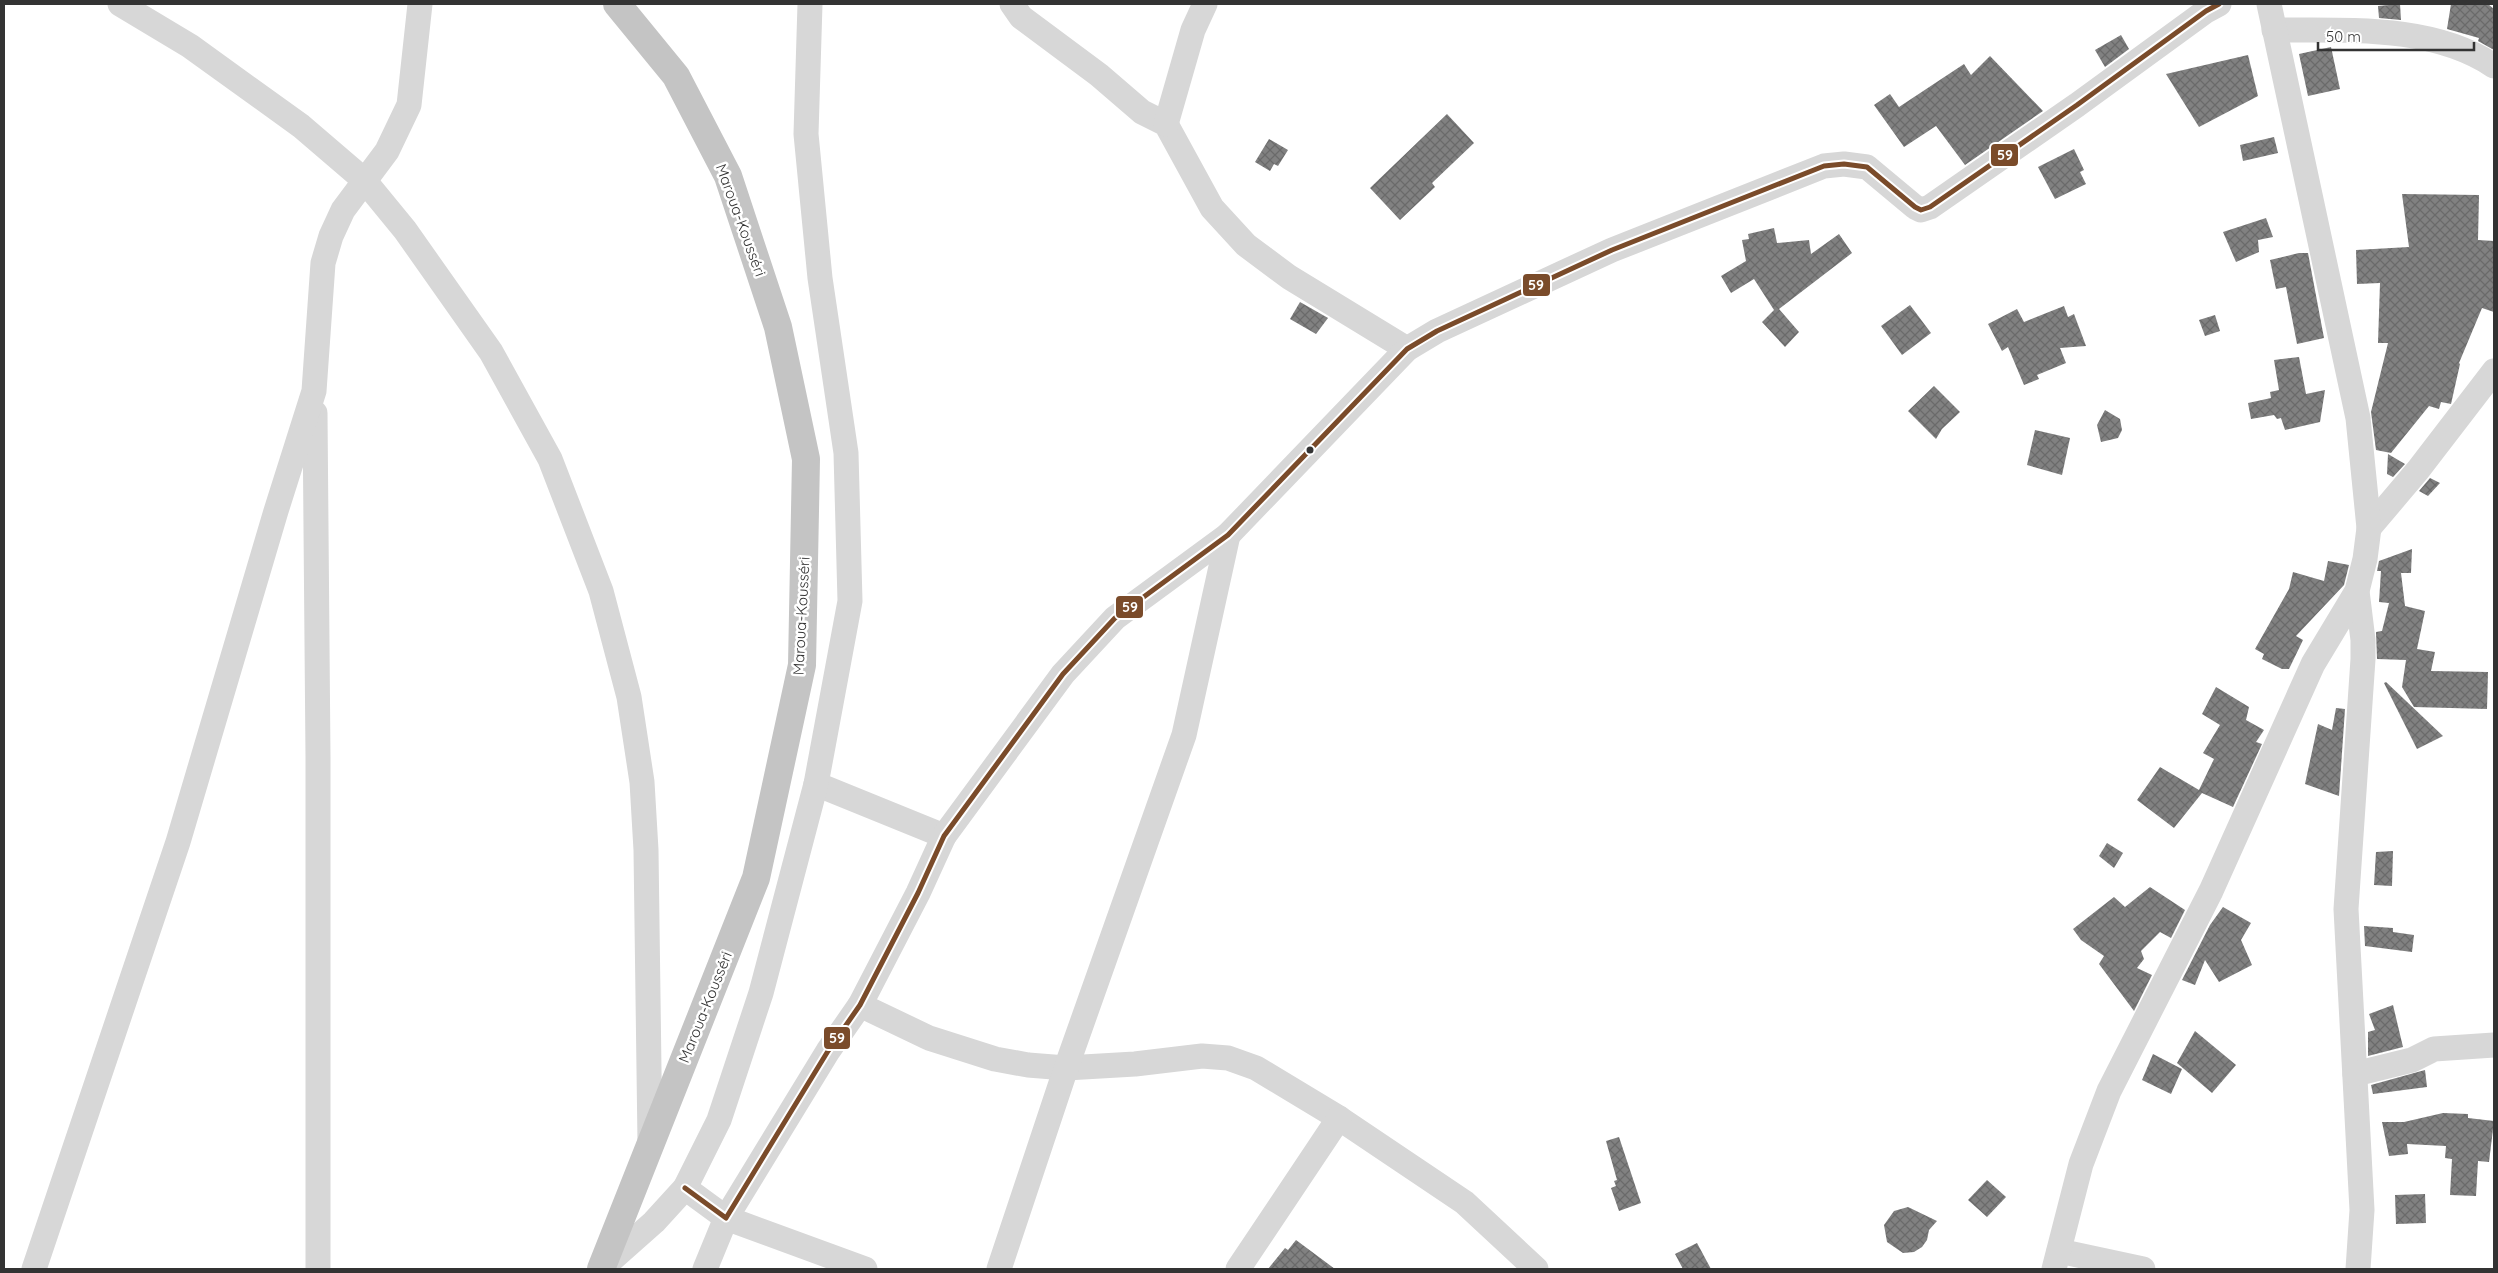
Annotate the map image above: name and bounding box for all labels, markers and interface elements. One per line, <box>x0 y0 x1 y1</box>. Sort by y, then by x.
scale bar <box>2318 20 2474 52</box>
text: 50 m <box>2326 27 2361 46</box>
line badge: 59 <box>1990 143 2019 167</box>
text: 59 <box>1997 146 2013 164</box>
street label: Maroua-Kousséri <box>712 161 770 279</box>
line badge: 59 <box>1522 273 1551 297</box>
text: 59 <box>1528 276 1544 294</box>
unlabelled marker <box>1305 445 1315 455</box>
street label: Maroua-Kousséri <box>788 556 814 676</box>
line badge: 59 <box>1115 595 1144 619</box>
text: 59 <box>1122 598 1138 616</box>
street label: Maroua-Kousséri <box>674 949 736 1065</box>
line badge: 59 <box>823 1026 851 1050</box>
text: 59 <box>829 1029 845 1047</box>

